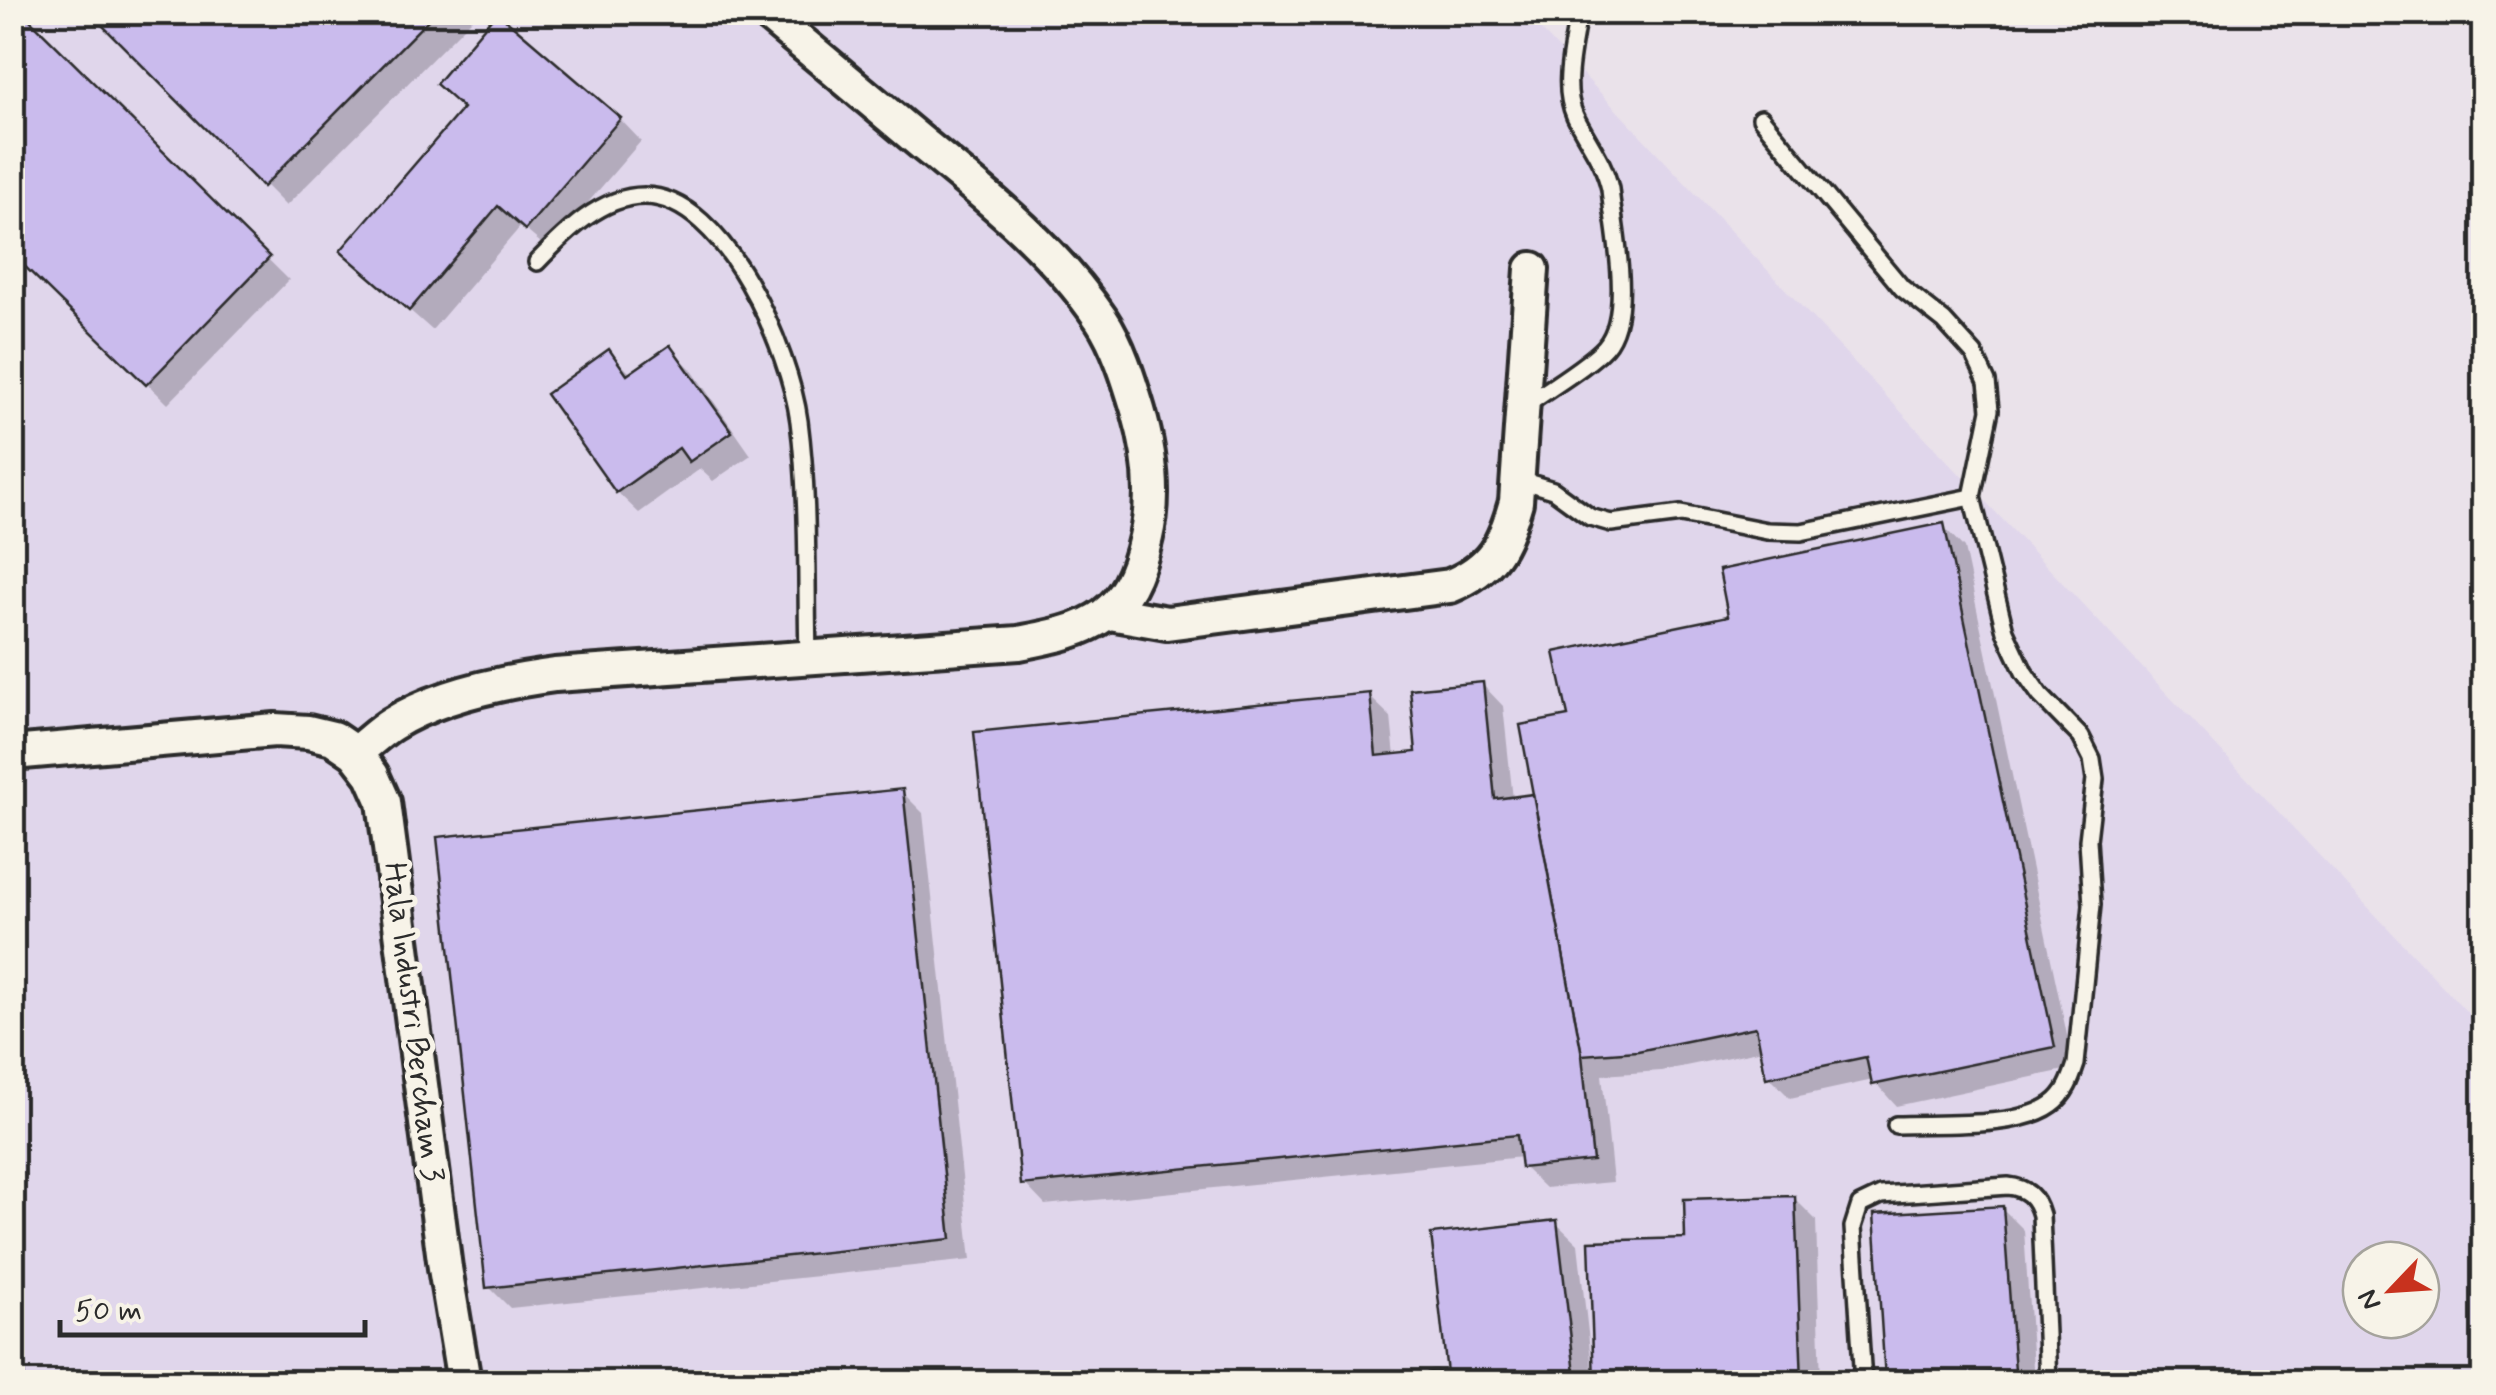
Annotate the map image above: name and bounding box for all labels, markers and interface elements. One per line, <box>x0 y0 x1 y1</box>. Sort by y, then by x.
street label: Hala Industri Bercham 3 <box>373 860 453 1184</box>
north arrow <box>2341 1240 2441 1340</box>
scale bar <box>60 1275 365 1337</box>
text: N <box>2350 1283 2391 1316</box>
text: 50 m <box>75 1292 142 1331</box>

